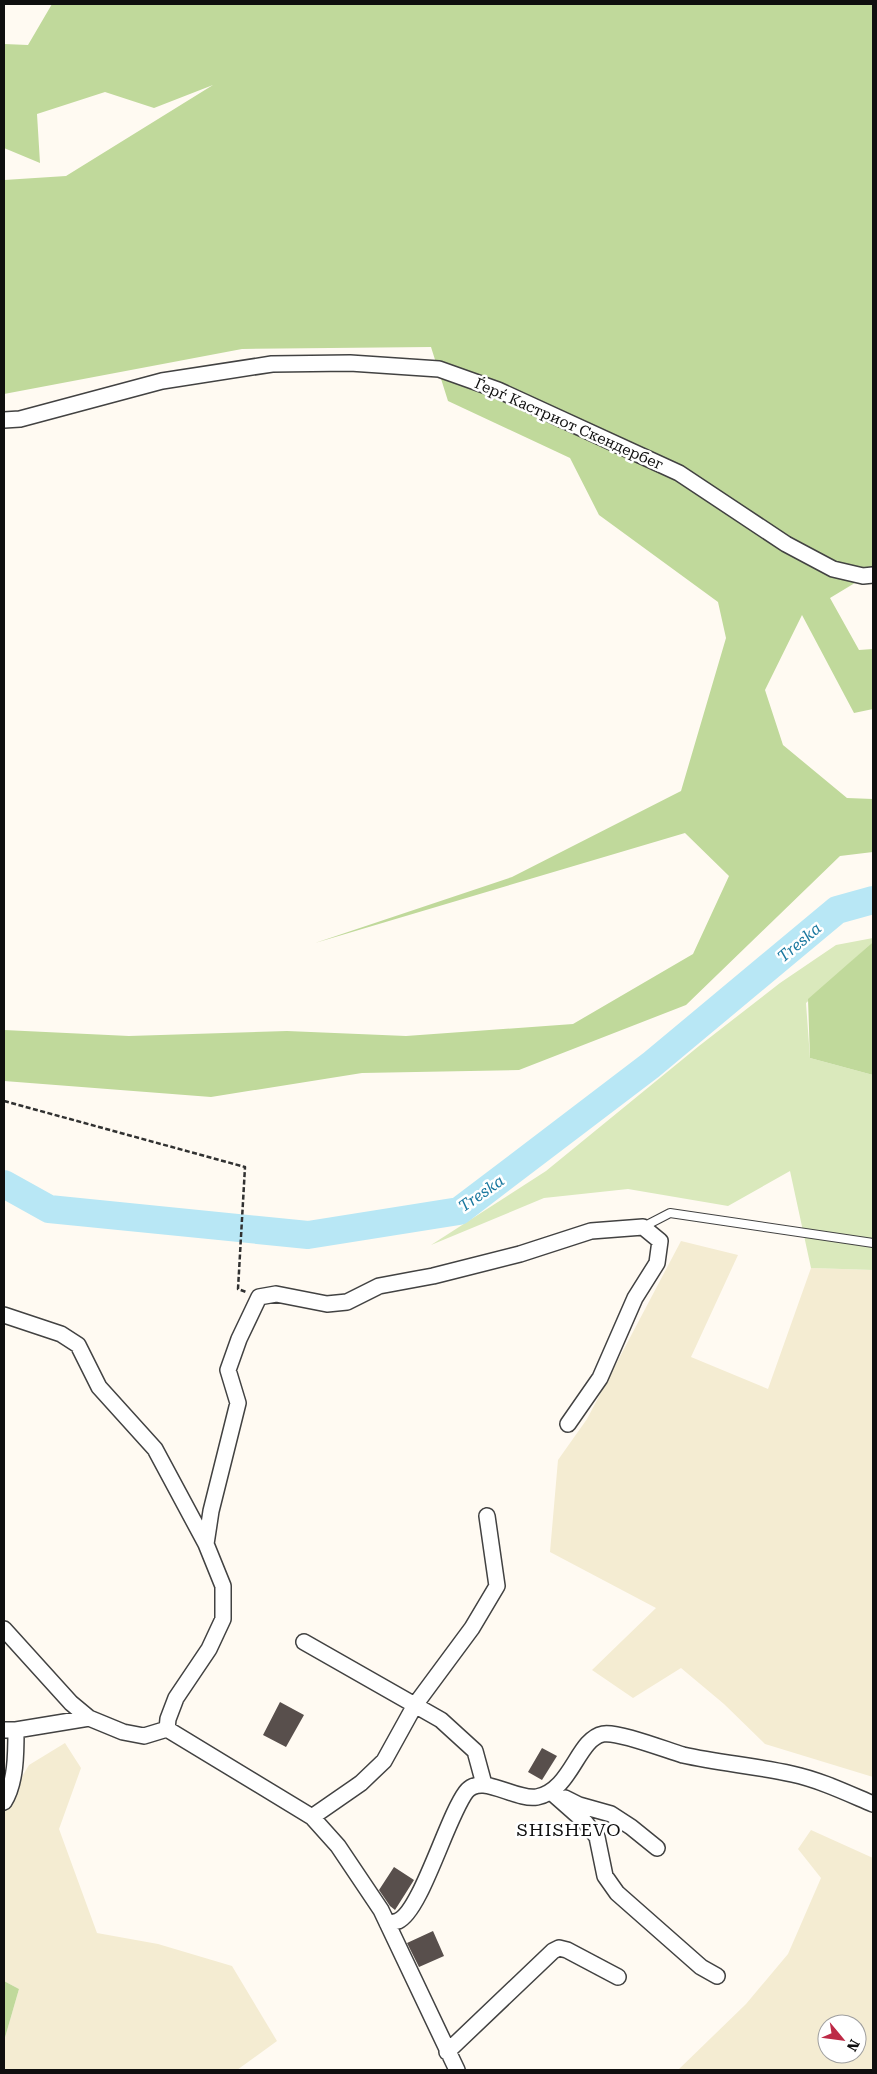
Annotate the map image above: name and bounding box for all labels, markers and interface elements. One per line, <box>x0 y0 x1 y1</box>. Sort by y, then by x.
street label: Ѓерѓ Кастриот Скендербег <box>472 374 666 474</box>
water label: Treska <box>774 918 825 966</box>
water label: Treska <box>455 1171 508 1216</box>
district label: SHISHEVO <box>516 1819 622 1840</box>
north arrow <box>817 2014 867 2064</box>
text: N <box>844 2037 863 2054</box>

